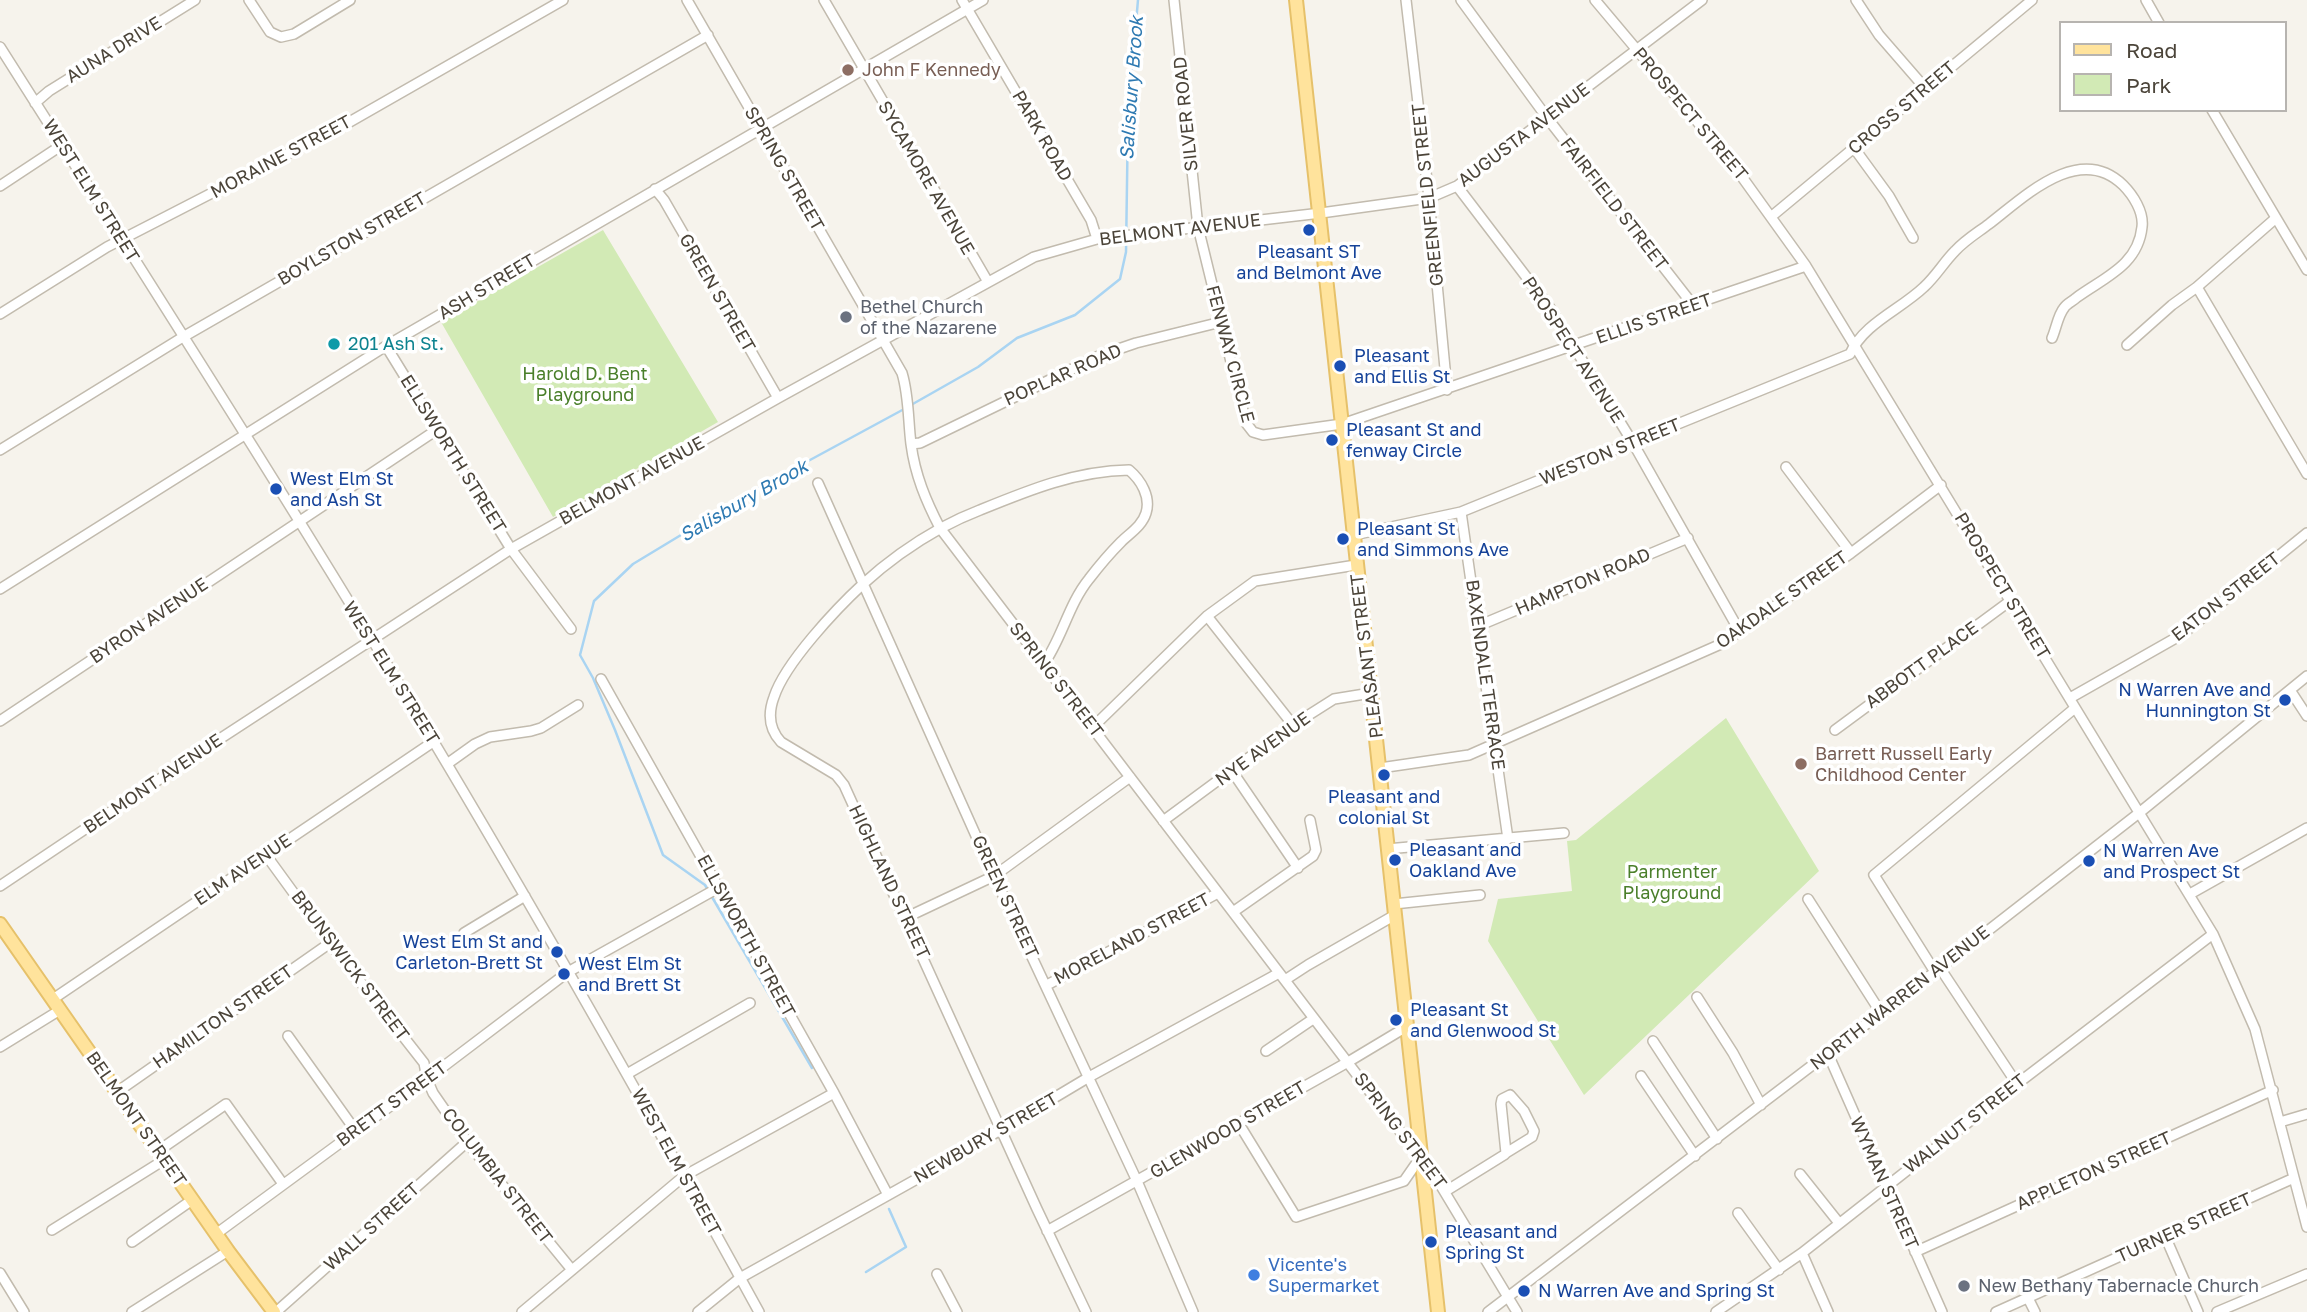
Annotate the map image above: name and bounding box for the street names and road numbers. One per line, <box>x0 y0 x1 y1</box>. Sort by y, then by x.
street label: AUNA DRIVE <box>62 12 166 88</box>
street label: PROSPECT STREET <box>1628 43 1752 185</box>
street label: SILVER ROAD <box>1169 56 1203 172</box>
street label: CROSS STREET <box>1844 57 1960 159</box>
street label: AUGUSTA AVENUE <box>1454 78 1594 192</box>
street label: PARK ROAD <box>1007 87 1077 185</box>
street label: SYCAMORE AVENUE <box>873 97 979 259</box>
street label: SPRING STREET <box>740 103 828 235</box>
street label: GREENFIELD STREET <box>1408 103 1448 287</box>
street label: MORAINE STREET <box>207 111 355 203</box>
street label: WEST ELM STREET <box>38 116 144 266</box>
street label: FAIRFIELD STREET <box>1556 133 1672 275</box>
street label: BOYLSTON STREET <box>274 188 430 290</box>
street label: BELMONT AVENUE <box>1098 209 1262 251</box>
street label: GREEN STREET <box>674 230 760 356</box>
street label: ASH STREET <box>434 250 540 324</box>
street label: PROSPECT AVENUE <box>1518 273 1628 427</box>
street label: FENWAY CIRCLE <box>1201 283 1259 425</box>
street label: ELLIS STREET <box>1593 289 1715 349</box>
street label: POPLAR ROAD <box>1001 339 1125 411</box>
street label: ELLSWORTH STREET <box>396 371 510 537</box>
street label: WESTON STREET <box>1536 414 1684 490</box>
street label: BELMONT AVENUE <box>556 432 708 530</box>
street label: PROSPECT STREET <box>1950 509 2054 663</box>
street label: HAMPTON ROAD <box>1512 544 1654 620</box>
street label: OAKDALE STREET <box>1712 547 1852 653</box>
street label: EATON STREET <box>2167 548 2285 646</box>
street label: PLEASANT STREET <box>1346 572 1388 740</box>
street label: BYRON AVENUE <box>86 573 212 669</box>
street label: BAXENDALE TERRACE <box>1461 578 1509 772</box>
street label: WEST ELM STREET <box>338 598 444 748</box>
street label: ABBOTT PLACE <box>1861 617 1983 713</box>
street label: SPRING STREET <box>1004 618 1108 742</box>
street label: NYE AVENUE <box>1211 707 1315 791</box>
street label: BELMONT AVENUE <box>80 730 226 838</box>
street label: HIGHLAND STREET <box>844 802 934 962</box>
street label: ELM AVENUE <box>190 830 296 910</box>
street label: GREEN STREET <box>967 832 1043 962</box>
street label: ELLSWORTH STREET <box>692 851 800 1021</box>
street label: BRUNSWICK STREET <box>286 887 414 1045</box>
street label: MORELAND STREET <box>1050 889 1214 989</box>
street label: NORTH WARREN AVENUE <box>1806 921 1994 1075</box>
street label: HAMILTON STREET <box>149 961 297 1073</box>
street label: BELMONT STREET <box>81 1047 191 1191</box>
street label: BRETT STREET <box>333 1057 451 1151</box>
street label: SPRING STREET <box>1349 1069 1451 1193</box>
street label: WALNUT STREET <box>1900 1070 2030 1178</box>
street label: GLENWOOD STREET <box>1146 1077 1310 1183</box>
street label: WEST ELM STREET <box>627 1085 725 1239</box>
street label: NEWBURY STREET <box>910 1088 1062 1188</box>
street label: COLUMBIA STREET <box>437 1104 557 1248</box>
street label: WYMAN STREET <box>1845 1113 1923 1253</box>
street label: APPLETON STREET <box>2013 1127 2175 1215</box>
street label: WALL STREET <box>320 1178 424 1276</box>
street label: TURNER STREET <box>2113 1188 2255 1268</box>

